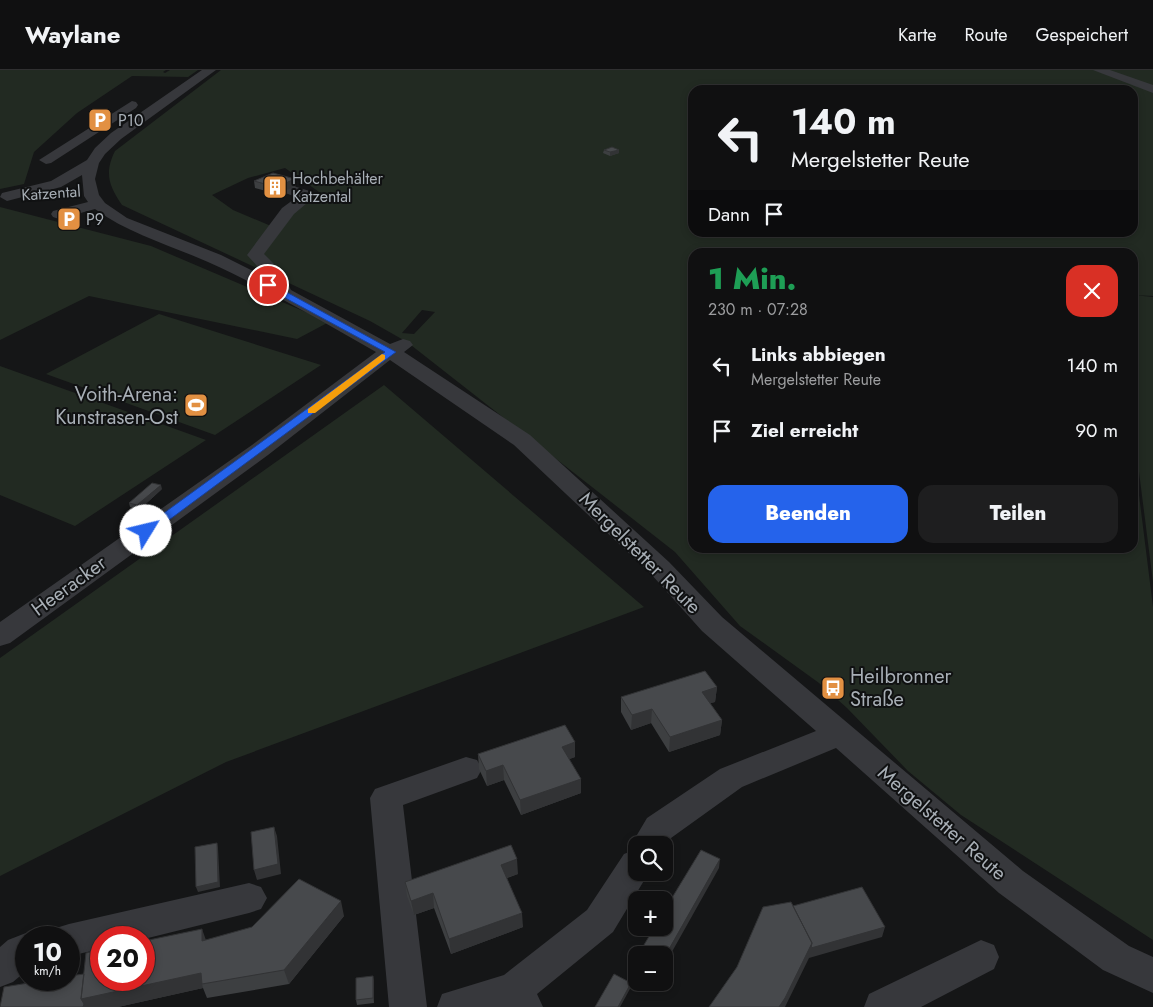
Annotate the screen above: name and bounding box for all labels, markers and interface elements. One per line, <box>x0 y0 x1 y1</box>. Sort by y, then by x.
text: Waylane <box>25 17 120 52</box>
text: Karte <box>898 22 937 48</box>
text: Route <box>965 22 1007 48</box>
text: Gespeichert <box>1035 22 1128 48</box>
text: 140 m <box>791 97 896 147</box>
icon: left <box>708 105 773 170</box>
parking icon: P10 <box>87 107 113 133</box>
place label: P10 <box>118 109 144 132</box>
text: Mergelstetter Reute <box>791 143 970 175</box>
place label: Hochbehälter Katzental <box>292 167 384 208</box>
building icon: Hochbehälter Katzental <box>262 174 288 200</box>
street label: Katzental <box>20 179 82 207</box>
icon: arrive <box>760 200 788 228</box>
text: Dann <box>708 201 750 228</box>
parking icon: P9 <box>56 206 82 232</box>
place label: P9 <box>86 208 104 231</box>
text: 1 Min. <box>708 257 796 300</box>
pin <box>247 264 289 306</box>
button: close <box>1066 265 1118 317</box>
icon: arrive <box>254 271 282 299</box>
text: 230 m · 07:28 <box>708 298 808 321</box>
text: Links abbiegen <box>751 341 886 368</box>
icon: left <box>708 352 736 380</box>
text: 140 m <box>1066 352 1118 379</box>
text: Mergelstetter Reute <box>751 368 881 391</box>
place label: Voith-Arena: Kunstrasen-Ost <box>55 380 178 432</box>
sports icon: Voith-Arena: Kunstrasen-Ost <box>183 392 209 418</box>
icon: arrive <box>708 417 736 445</box>
text: Ziel erreicht <box>751 417 858 444</box>
text: 90 m <box>1075 417 1118 444</box>
street label: Mergelstetter Reute <box>572 485 708 621</box>
button: Beenden <box>708 485 908 543</box>
button: Teilen <box>918 485 1118 543</box>
position arrow <box>119 504 171 556</box>
street label: Heeracker <box>25 549 113 623</box>
place label: Heilbronner Straße <box>850 662 952 714</box>
bus stop icon: Heilbronner Straße <box>820 675 846 701</box>
street label: Mergelstetter Reute <box>871 759 1013 887</box>
map controls <box>628 836 673 991</box>
button: search <box>628 836 673 881</box>
button: + <box>628 891 673 936</box>
speed limit sign: 20 <box>90 926 155 991</box>
text: 10 <box>33 934 62 970</box>
button: − <box>628 946 673 991</box>
text: km/h <box>34 962 61 980</box>

